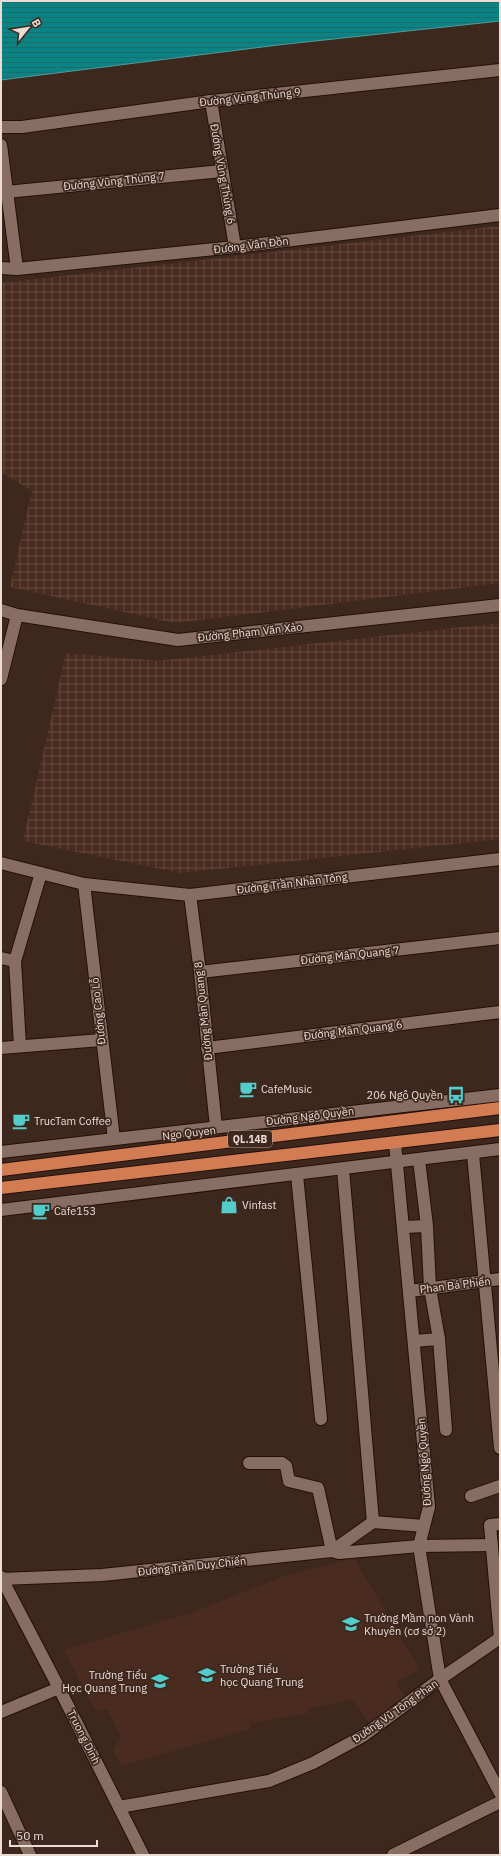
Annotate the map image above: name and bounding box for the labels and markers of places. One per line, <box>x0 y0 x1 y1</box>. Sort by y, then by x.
cafe icon: CafeMusic <box>238 1079 258 1099</box>
place label: CafeMusic <box>261 1082 313 1096</box>
bus stop icon: 206 Ngô Quyền <box>446 1085 466 1105</box>
place label: 206 Ngô Quyền <box>367 1088 443 1102</box>
cafe icon: TrucTam Coffee <box>11 1111 31 1131</box>
place label: TrucTam Coffee <box>34 1114 111 1128</box>
shop icon: Vinfast <box>219 1195 239 1215</box>
place label: Vinfast <box>242 1198 276 1212</box>
cafe icon: Cafe153 <box>31 1201 51 1221</box>
place label: Cafe153 <box>54 1204 96 1218</box>
place label: Trường Mầm non Vành Khuyên (cơ sở 2) <box>364 1611 474 1638</box>
school or university icon: Trường Mầm non Vành Khuyên (cơ sở 2) <box>341 1614 361 1634</box>
place label: Trường Tiểu học Quang Trung <box>220 1662 303 1689</box>
school or university icon: Trường Tiểu học Quang Trung <box>197 1665 217 1685</box>
place label: Trường Tiểu Học Quang Trung <box>62 1668 147 1695</box>
school or university icon: Trường Tiểu Học Quang Trung <box>150 1671 170 1691</box>

